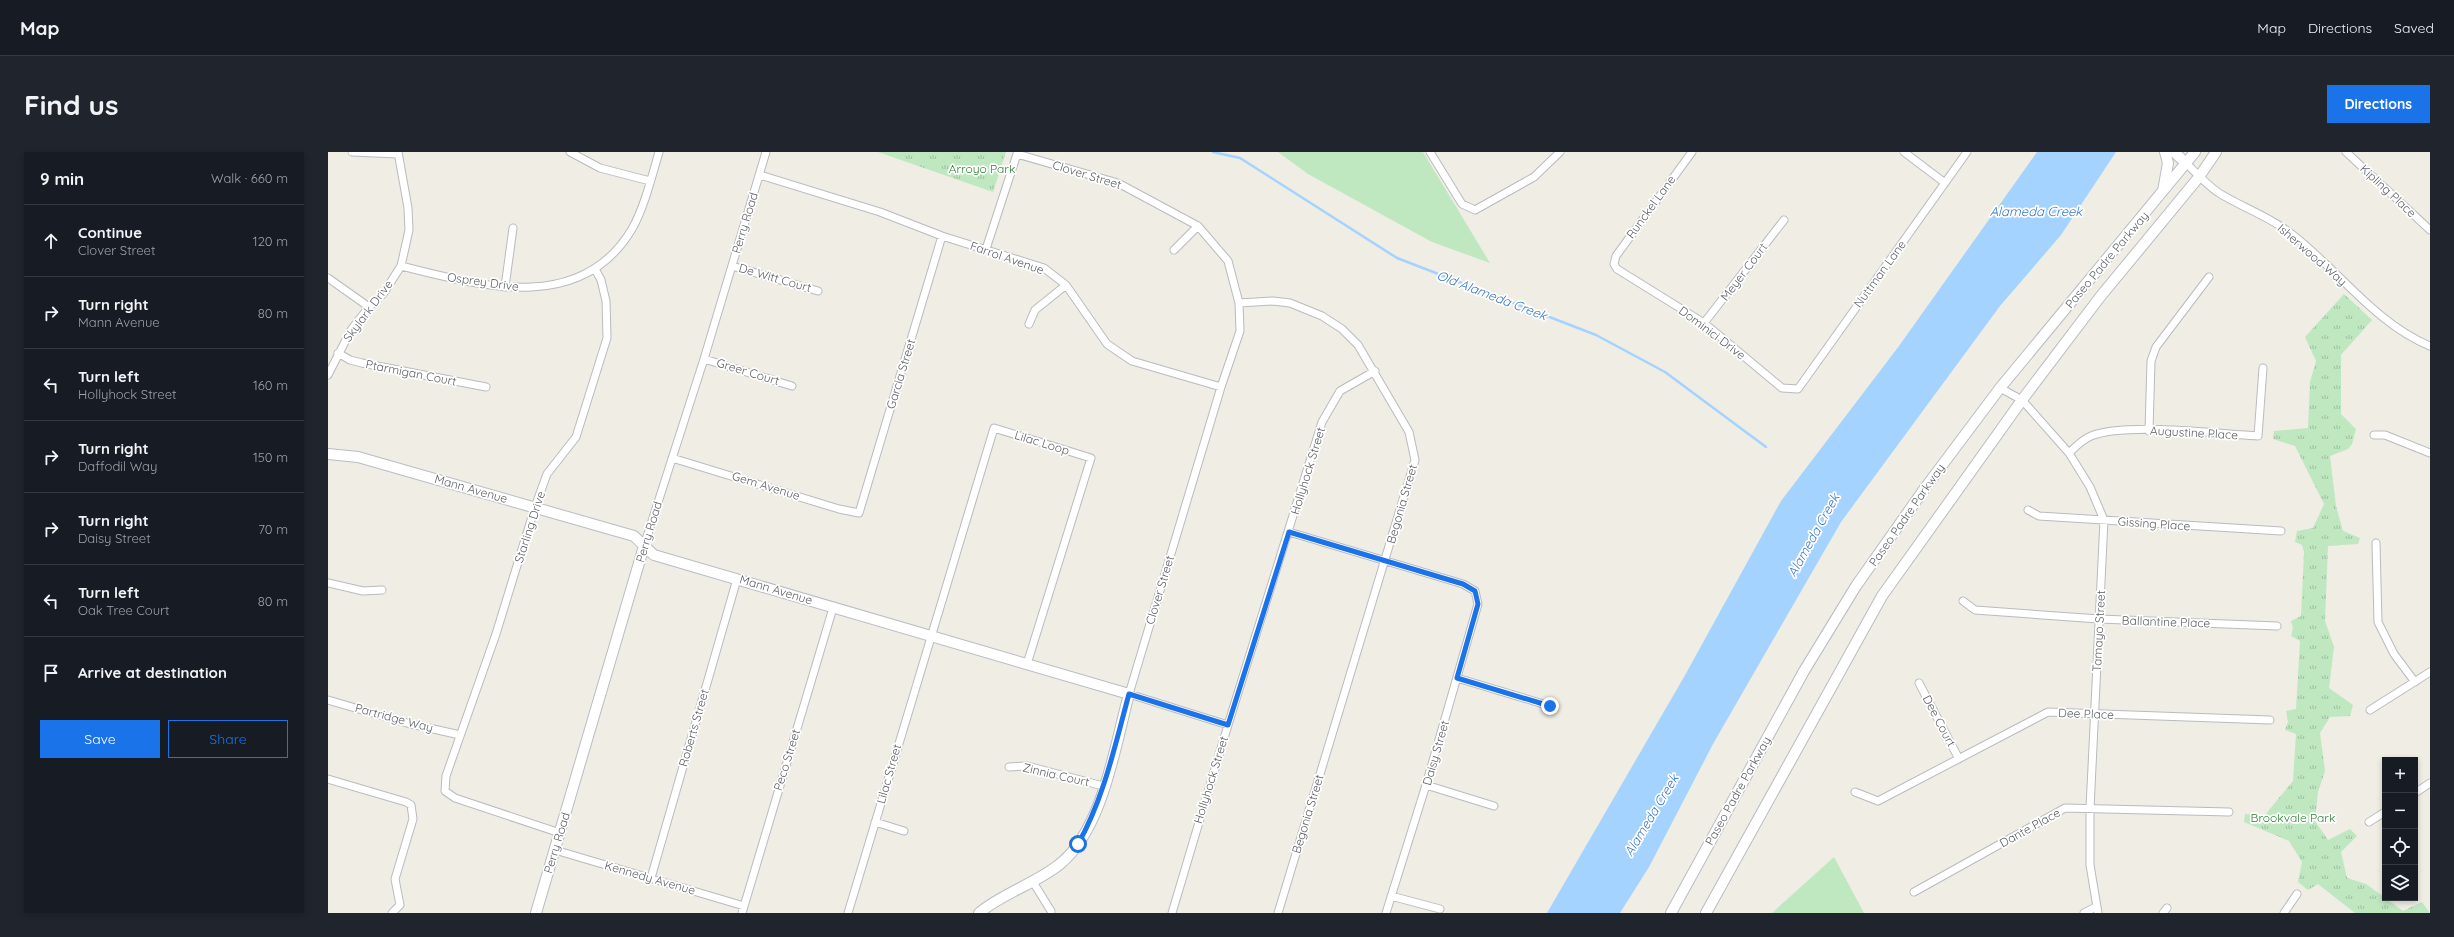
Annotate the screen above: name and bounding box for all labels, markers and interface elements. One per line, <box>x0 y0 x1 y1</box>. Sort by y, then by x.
text: Map <box>20 16 59 40</box>
text: Map <box>2257 19 2286 37</box>
text: Directions <box>2308 19 2372 37</box>
text: Saved <box>2394 19 2434 37</box>
button: Directions <box>2327 85 2430 123</box>
text: Find us <box>24 87 118 122</box>
street label: Clover Street <box>1051 157 1123 192</box>
park label: Arroyo Park <box>949 161 1015 176</box>
street label: Kipling Place <box>2357 161 2420 221</box>
text: 9 min <box>40 168 84 189</box>
text: Walk · 660 m <box>211 170 288 186</box>
street label: Runckel Lane <box>1623 172 1679 241</box>
street label: Perry Road <box>728 191 761 255</box>
water label: Alameda Creek <box>1990 203 2083 219</box>
street label: Paseo Padre Parkway <box>2062 208 2152 311</box>
street label: Isherwood Way <box>2275 220 2350 289</box>
text: Continue <box>78 223 142 242</box>
icon: ahead <box>40 230 62 252</box>
text: 120 m <box>253 233 288 249</box>
street label: Nuttman Lane <box>1850 237 1909 310</box>
street label: Farrol Avenue <box>968 238 1046 277</box>
street label: Meyer Court <box>1717 240 1770 304</box>
text: Clover Street <box>78 242 155 258</box>
street label: De Witt Court <box>737 260 813 295</box>
water label: Old Alameda Creek <box>1435 267 1550 324</box>
street label: Osprey Drive <box>446 269 520 294</box>
street label: Skylark Drive <box>340 277 396 344</box>
text: Turn right <box>78 295 149 314</box>
icon: right <box>40 302 62 324</box>
street label: Dominici Drive <box>1676 303 1749 363</box>
text: 80 m <box>258 305 288 321</box>
text: Mann Avenue <box>78 314 160 330</box>
street label: Garcia Street <box>883 337 918 411</box>
street label: Greer Court <box>715 355 781 388</box>
street label: Ptarmigan Court <box>364 356 458 389</box>
text: Turn left <box>78 367 140 386</box>
icon: left <box>40 374 62 396</box>
text: 160 m <box>253 377 288 393</box>
text: Hollyhock Street <box>78 386 176 402</box>
street label: Augustine Place <box>2150 423 2239 442</box>
street label: Hollyhock Street <box>1287 425 1328 516</box>
street label: Lilac Loop <box>1013 427 1071 458</box>
text: Turn right <box>78 439 149 458</box>
icon: right <box>40 446 62 468</box>
text: 150 m <box>253 449 288 465</box>
text: Daffodil Way <box>78 458 157 474</box>
street label: Paseo Padre Parkway <box>1865 460 1948 569</box>
street label: Begonia Street <box>1383 462 1420 545</box>
street label: Gem Avenue <box>730 468 802 503</box>
street label: Mann Avenue <box>433 471 510 506</box>
street label: Starling Drive <box>511 489 548 565</box>
water label: Alameda Creek <box>1784 490 1843 579</box>
street label: Perry Road <box>632 500 665 564</box>
text: Turn right <box>78 511 149 530</box>
street label: Gissing Place <box>2117 513 2191 534</box>
icon: right <box>40 518 62 540</box>
text: 70 m <box>258 521 288 537</box>
text: Daisy Street <box>78 530 151 546</box>
street label: Clover Street <box>1142 554 1177 626</box>
street label: Mann Avenue <box>738 571 815 608</box>
text: Turn left <box>78 583 140 602</box>
icon: left <box>40 590 62 612</box>
street label: Tamayo Street <box>2089 590 2108 672</box>
text: 80 m <box>258 593 288 609</box>
text: Oak Tree Court <box>78 602 170 618</box>
street label: Ballantine Place <box>2121 612 2211 631</box>
icon: arrive <box>40 662 62 684</box>
text: Arrive at destination <box>78 663 227 682</box>
street label: Roberts Street <box>675 687 712 768</box>
street label: Dee Court <box>1920 692 1959 749</box>
route end <box>1541 697 1559 715</box>
street label: Partridge Way <box>353 700 435 735</box>
street label: Dee Place <box>2058 705 2114 722</box>
street label: Daisy Street <box>1419 719 1452 787</box>
button: Save <box>40 720 160 758</box>
button: Share <box>168 720 288 758</box>
street label: Peco Street <box>770 727 803 792</box>
street label: Hollyhock Street <box>1190 734 1231 825</box>
street label: Paseo Padre Parkway <box>1701 734 1774 848</box>
street label: Lilac Street <box>873 742 904 805</box>
map controls <box>2382 757 2418 901</box>
button: + <box>2382 757 2418 793</box>
street label: Zinnia Court <box>1021 760 1091 789</box>
water label: Alameda Creek <box>1620 770 1682 859</box>
street label: Begonia Street <box>1288 773 1327 855</box>
button: − <box>2382 793 2418 829</box>
street label: Dante Place <box>1997 805 2063 850</box>
park label: Brookvale Park <box>2251 810 2335 825</box>
street label: Perry Road <box>540 811 573 875</box>
button: locate <box>2382 829 2418 865</box>
route start <box>1069 835 1087 853</box>
street label: Kennedy Avenue <box>603 857 697 898</box>
button: layers <box>2382 865 2418 901</box>

